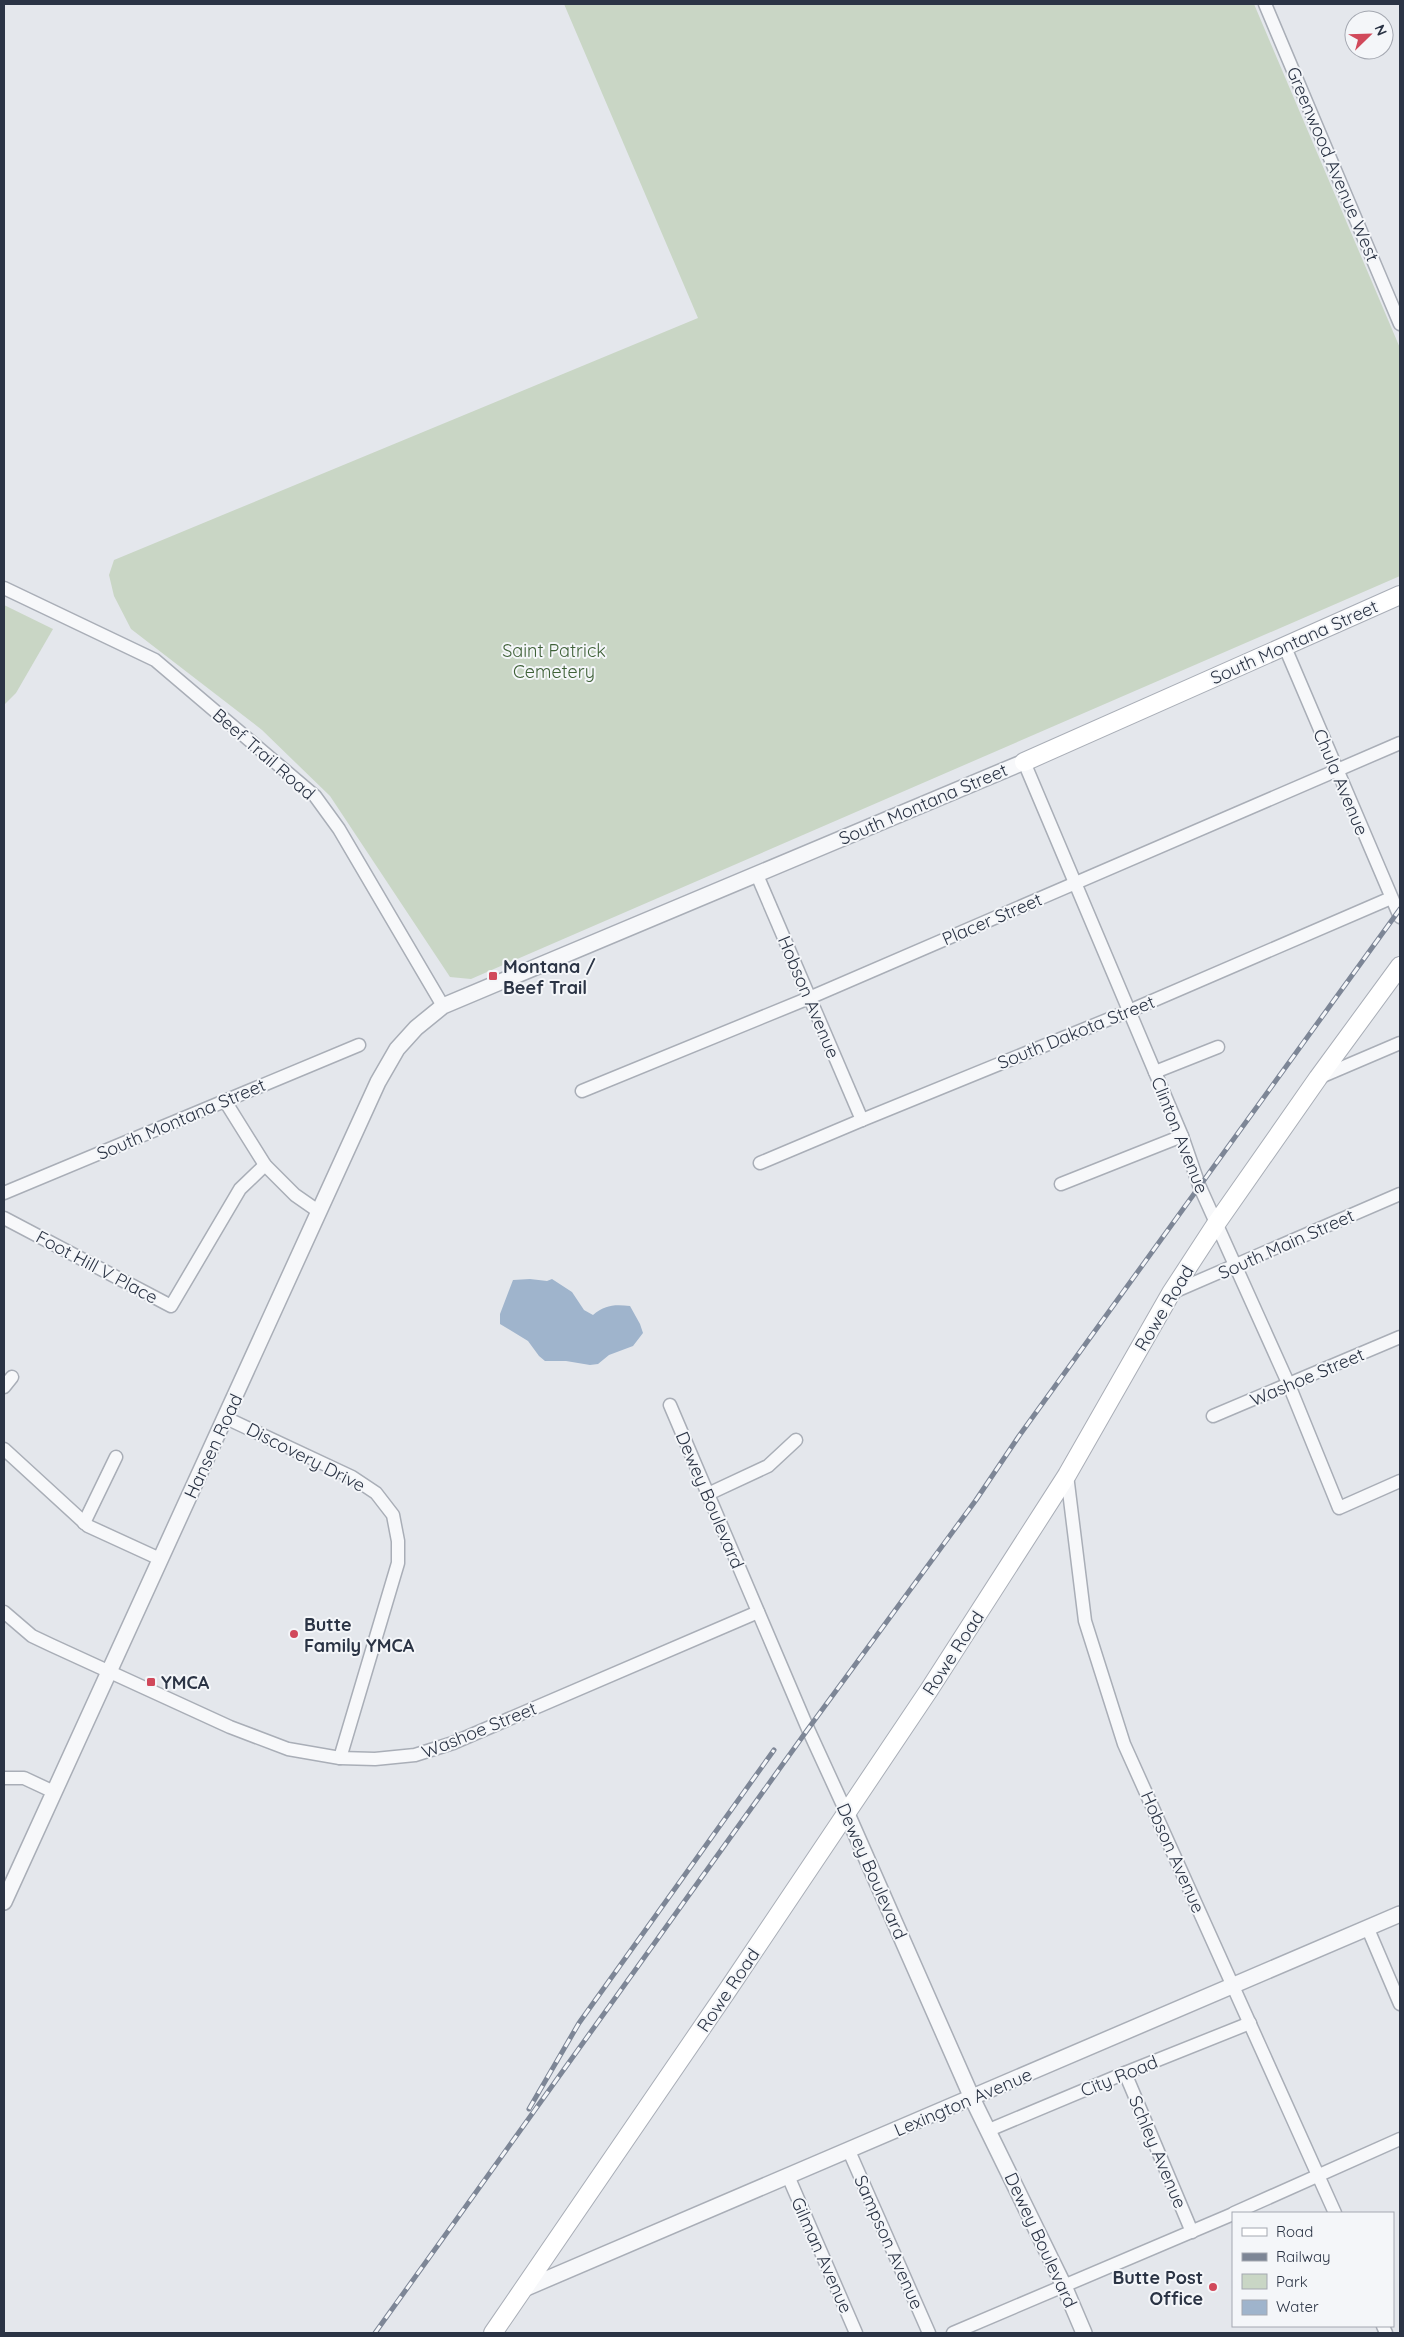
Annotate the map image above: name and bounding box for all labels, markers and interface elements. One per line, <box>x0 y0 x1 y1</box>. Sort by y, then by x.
north arrow <box>1344 10 1394 60</box>
text: N <box>1371 22 1391 38</box>
street label: Greenwood Avenue West <box>1282 63 1384 265</box>
street label: South Montana Street <box>1207 595 1381 689</box>
park label: Saint Patrick Cemetery <box>502 639 606 683</box>
street label: Beef Trail Road <box>208 703 320 805</box>
street label: Chula Avenue <box>1308 725 1374 839</box>
street label: South Montana Street <box>835 758 1011 850</box>
street label: Placer Street <box>939 888 1045 950</box>
street label: Hobson Avenue <box>773 932 845 1062</box>
place label: Montana / Beef Trail <box>503 955 596 999</box>
marker: Montana / Beef Trail <box>487 970 499 982</box>
street label: South Dakota Street <box>994 990 1158 1074</box>
street label: South Montana Street <box>93 1073 269 1165</box>
street label: Clinton Avenue <box>1146 1073 1214 1197</box>
street label: South Main Street <box>1214 1204 1358 1284</box>
street label: Foot Hill V Place <box>32 1225 162 1309</box>
street label: Rowe Road <box>1129 1261 1199 1355</box>
street label: Washoe Street <box>1246 1343 1368 1411</box>
street label: Hansen Road <box>179 1390 247 1502</box>
street label: Discovery Drive <box>243 1417 369 1497</box>
street label: Dewey Boulevard <box>671 1428 749 1572</box>
street label: Rowe Road <box>917 1606 989 1700</box>
place label: Butte Family YMCA <box>304 1613 415 1657</box>
marker: Butte Family YMCA <box>288 1628 300 1640</box>
place label: YMCA <box>161 1671 210 1694</box>
marker: YMCA <box>145 1676 157 1688</box>
street label: Washoe Street <box>418 1696 540 1764</box>
street label: Hobson Avenue <box>1136 1788 1210 1916</box>
street label: Dewey Boulevard <box>832 1799 912 1943</box>
street label: Rowe Road <box>692 1944 764 2036</box>
street label: City Road <box>1077 2050 1161 2102</box>
street label: Lexington Avenue <box>891 2063 1035 2141</box>
street label: Schley Avenue <box>1124 2092 1192 2212</box>
street label: Dewey Boulevard <box>1000 2169 1082 2311</box>
street label: Sampson Avenue <box>849 2171 929 2313</box>
street label: Gilman Avenue <box>786 2193 858 2317</box>
legend <box>1232 2212 1394 2327</box>
text: Road <box>1276 2222 1313 2241</box>
text: Railway <box>1276 2247 1331 2266</box>
place label: Butte Post Office <box>1112 2266 1203 2310</box>
text: Park <box>1276 2272 1308 2291</box>
marker: Butte Post Office <box>1207 2281 1219 2293</box>
text: Water <box>1276 2297 1319 2316</box>

